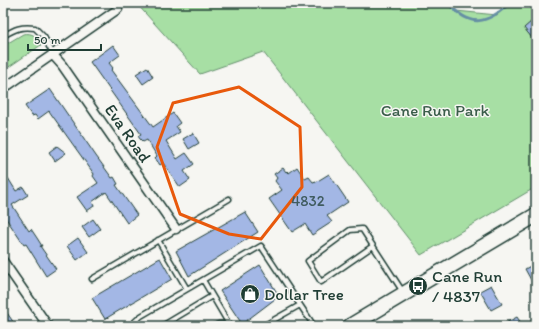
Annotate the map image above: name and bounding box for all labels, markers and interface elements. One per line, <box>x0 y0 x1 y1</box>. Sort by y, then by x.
scale bar <box>28 26 101 52</box>
text: 50 m <box>34 33 60 47</box>
street label: Eva Road <box>101 100 155 166</box>
park label: Cane Run Park <box>381 100 489 120</box>
house number: 4832 <box>291 192 325 210</box>
place label: Cane Run / 4837 <box>432 266 502 306</box>
bus stop icon: Cane Run / 4837 <box>407 275 429 297</box>
shop icon: Dollar Tree <box>239 283 261 305</box>
place label: Dollar Tree <box>264 284 344 304</box>

